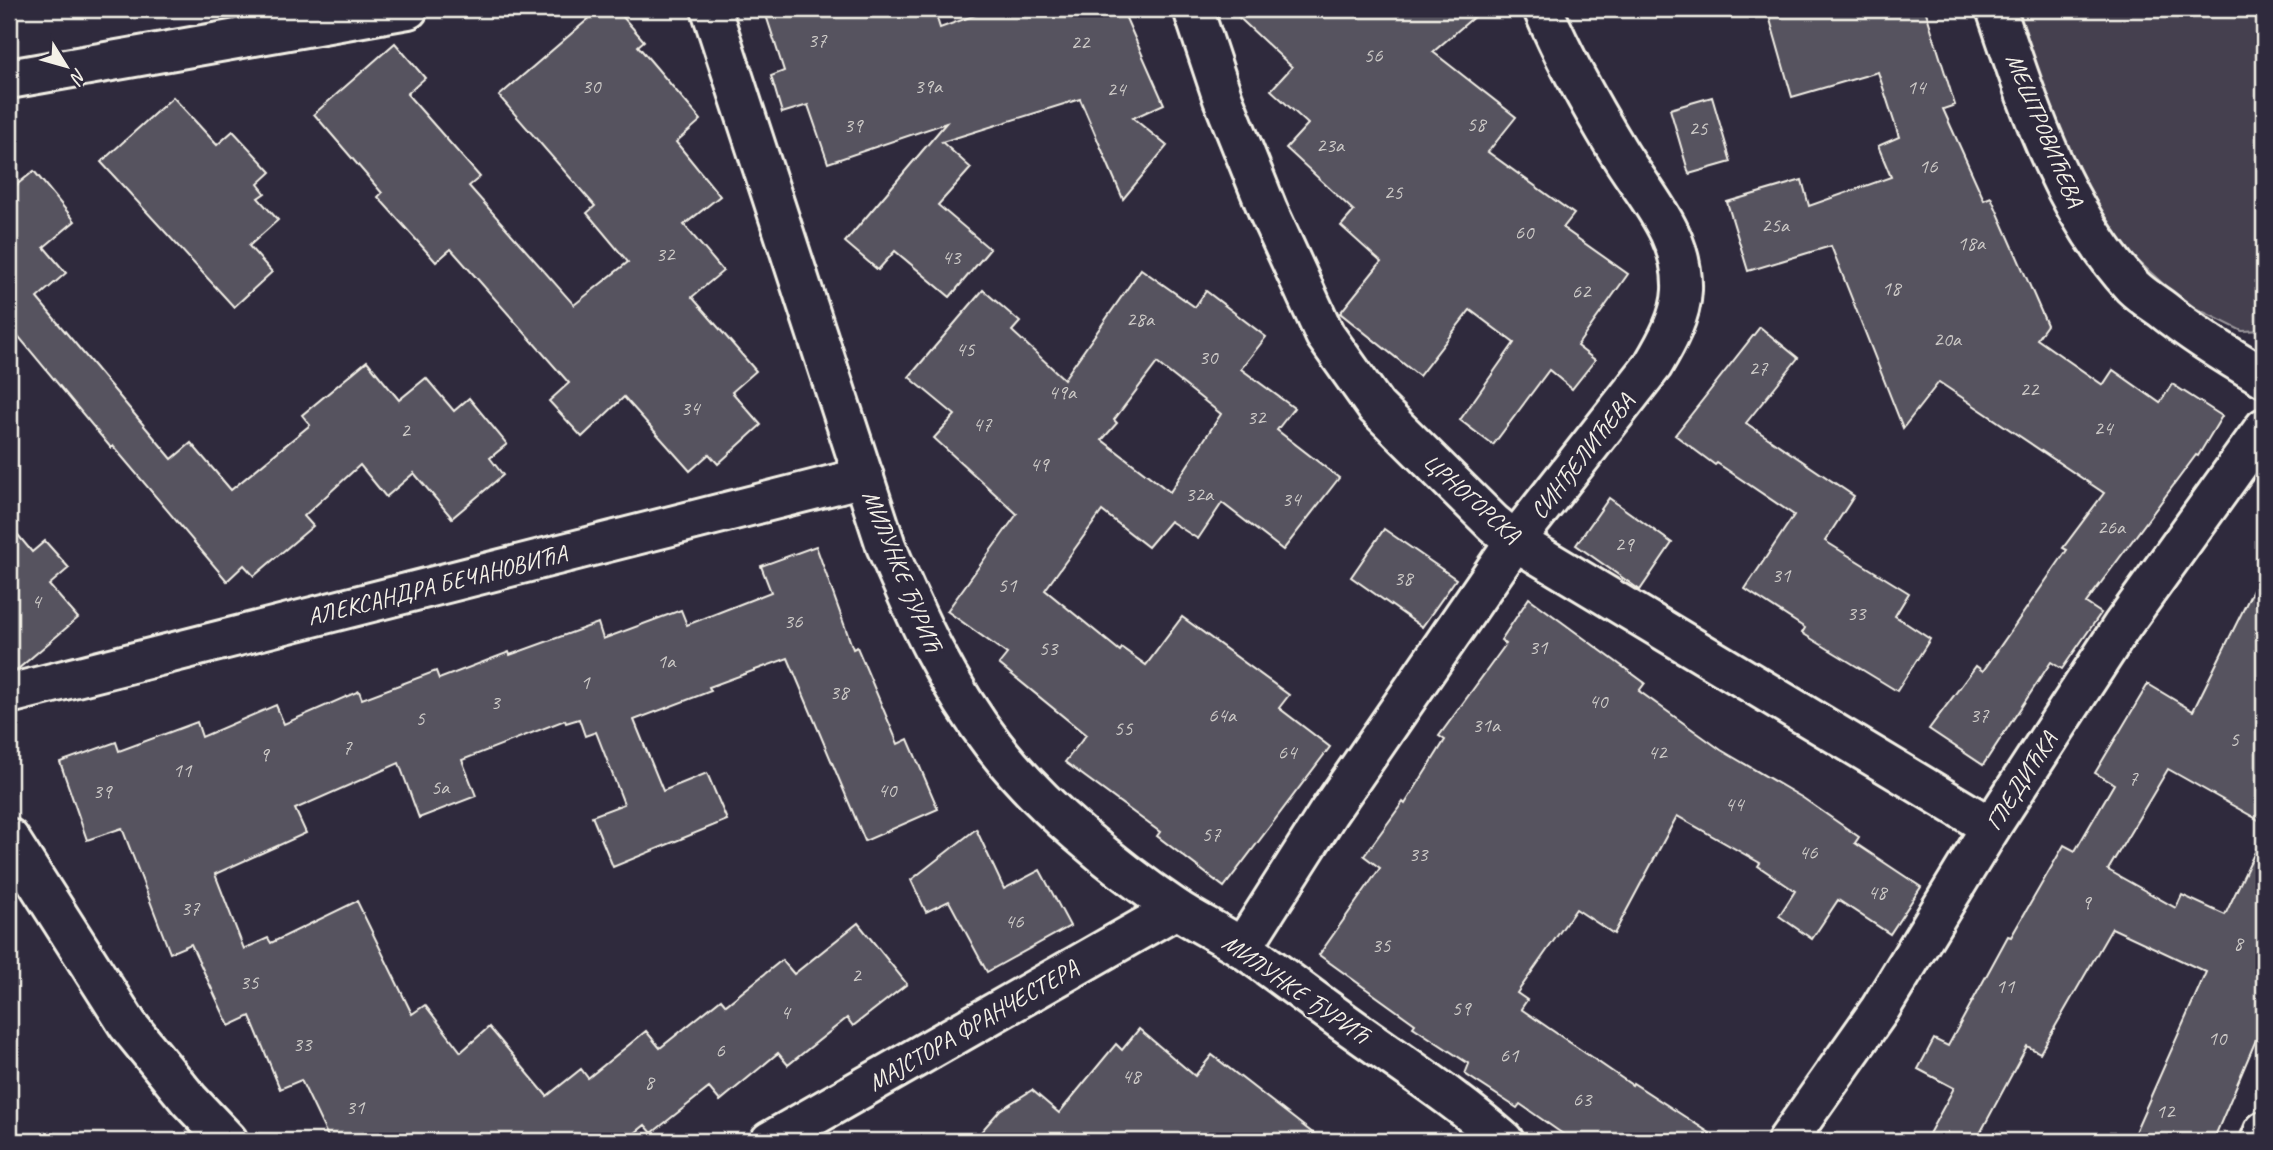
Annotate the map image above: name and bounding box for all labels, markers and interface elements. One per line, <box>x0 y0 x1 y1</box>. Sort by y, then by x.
house number: 37 <box>808 27 828 53</box>
house number: 22 <box>1071 29 1091 55</box>
north arrow <box>32 32 102 102</box>
house number: 56 <box>1364 42 1383 68</box>
street label: МЕШТРОВИЋЕВА <box>1999 49 2091 212</box>
text: N <box>64 64 92 90</box>
house number: 30 <box>582 73 602 99</box>
house number: 39a <box>914 73 944 99</box>
house number: 14 <box>1907 74 1928 100</box>
house number: 24 <box>1107 76 1128 102</box>
house number: 58 <box>1467 111 1488 137</box>
house number: 39 <box>844 112 864 138</box>
house number: 25 <box>1689 115 1709 141</box>
house number: 23a <box>1316 132 1346 158</box>
house number: 16 <box>1919 153 1938 179</box>
house number: 25 <box>1384 179 1404 205</box>
house number: 25a <box>1761 212 1791 238</box>
house number: 60 <box>1515 219 1535 245</box>
house number: 18a <box>1957 230 1987 256</box>
house number: 32 <box>656 241 676 267</box>
house number: 43 <box>942 244 962 270</box>
house number: 18 <box>1882 275 1903 301</box>
house number: 62 <box>1572 278 1592 304</box>
house number: 28a <box>1126 306 1156 332</box>
house number: 20a <box>1933 326 1963 352</box>
house number: 45 <box>956 336 976 362</box>
house number: 30 <box>1199 344 1219 370</box>
house number: 27 <box>1749 355 1769 381</box>
house number: 22 <box>2020 376 2040 402</box>
house number: 49a <box>1048 379 1078 405</box>
street label: СИНЂЕЛИЋЕВА <box>1524 386 1641 525</box>
house number: 34 <box>681 395 702 421</box>
house number: 32 <box>1247 404 1267 430</box>
house number: 47 <box>973 411 993 437</box>
house number: 24 <box>2094 415 2115 441</box>
house number: 2 <box>400 417 411 443</box>
street label: ЦРНОГОРСКА <box>1417 446 1528 550</box>
house number: 49 <box>1030 451 1050 477</box>
house number: 32a <box>1185 481 1215 507</box>
street label: МИЛУНКЕ ЂУРИЋ <box>856 486 949 658</box>
house number: 34 <box>1282 486 1303 512</box>
house number: 26a <box>2097 514 2127 540</box>
house number: 29 <box>1615 531 1635 557</box>
street label: АЛЕКСАНДРА БЕЧАНОВИЋА <box>304 538 571 632</box>
house number: 31 <box>1772 562 1792 588</box>
house number: 38 <box>1394 565 1415 591</box>
house number: 51 <box>998 572 1018 598</box>
house number: 4 <box>31 588 43 614</box>
house number: 33 <box>1847 600 1867 626</box>
house number: 36 <box>784 608 803 634</box>
house number: 31 <box>1529 634 1549 660</box>
house number: 53 <box>1039 635 1059 661</box>
house number: 1a <box>657 648 677 674</box>
house number: 1 <box>580 669 591 695</box>
house number: 38 <box>830 679 851 705</box>
house number: 40 <box>1589 688 1609 714</box>
house number: 3 <box>490 689 501 715</box>
house number: 64a <box>1208 702 1238 728</box>
house number: 37 <box>1970 702 1990 728</box>
house number: 5 <box>415 705 426 731</box>
house number: 31a <box>1472 712 1502 738</box>
house number: 55 <box>1114 715 1134 741</box>
street label: ГЛЕДИЋКА <box>1978 726 2064 836</box>
house number: 5 <box>2229 726 2240 752</box>
house number: 7 <box>342 734 353 760</box>
house number: 64 <box>1278 739 1299 765</box>
house number: 42 <box>1648 739 1668 765</box>
house number: 9 <box>259 741 270 767</box>
house number: 11 <box>173 757 193 783</box>
house number: 7 <box>2128 765 2139 791</box>
house number: 5a <box>431 774 451 800</box>
house number: 40 <box>878 777 898 803</box>
house number: 39 <box>93 778 113 804</box>
house number: 44 <box>1725 791 1746 817</box>
house number: 57 <box>1202 821 1222 847</box>
house number: 46 <box>1799 839 1818 865</box>
house number: 33 <box>1409 841 1429 867</box>
house number: 48 <box>1868 879 1889 905</box>
house number: 9 <box>2081 889 2092 915</box>
house number: 37 <box>181 895 201 921</box>
house number: 46 <box>1005 908 1024 934</box>
street label: МИЛУНКЕ ЂУРИЋ <box>1217 927 1376 1052</box>
house number: 8 <box>2233 930 2245 956</box>
house number: 35 <box>1372 932 1392 958</box>
street label: МАЈСТОРА ФРАНЧЕСТЕРА <box>862 952 1084 1097</box>
house number: 2 <box>851 962 862 988</box>
house number: 35 <box>240 969 260 995</box>
house number: 11 <box>1996 973 2016 999</box>
house number: 59 <box>1452 995 1472 1021</box>
house number: 4 <box>780 999 792 1025</box>
house number: 10 <box>2208 1025 2228 1051</box>
house number: 33 <box>293 1031 313 1057</box>
house number: 6 <box>715 1037 725 1063</box>
house number: 61 <box>1500 1042 1520 1068</box>
house number: 48 <box>1122 1063 1143 1089</box>
house number: 8 <box>644 1069 656 1095</box>
house number: 63 <box>1573 1086 1593 1112</box>
house number: 31 <box>346 1094 366 1120</box>
house number: 12 <box>2156 1098 2176 1124</box>

